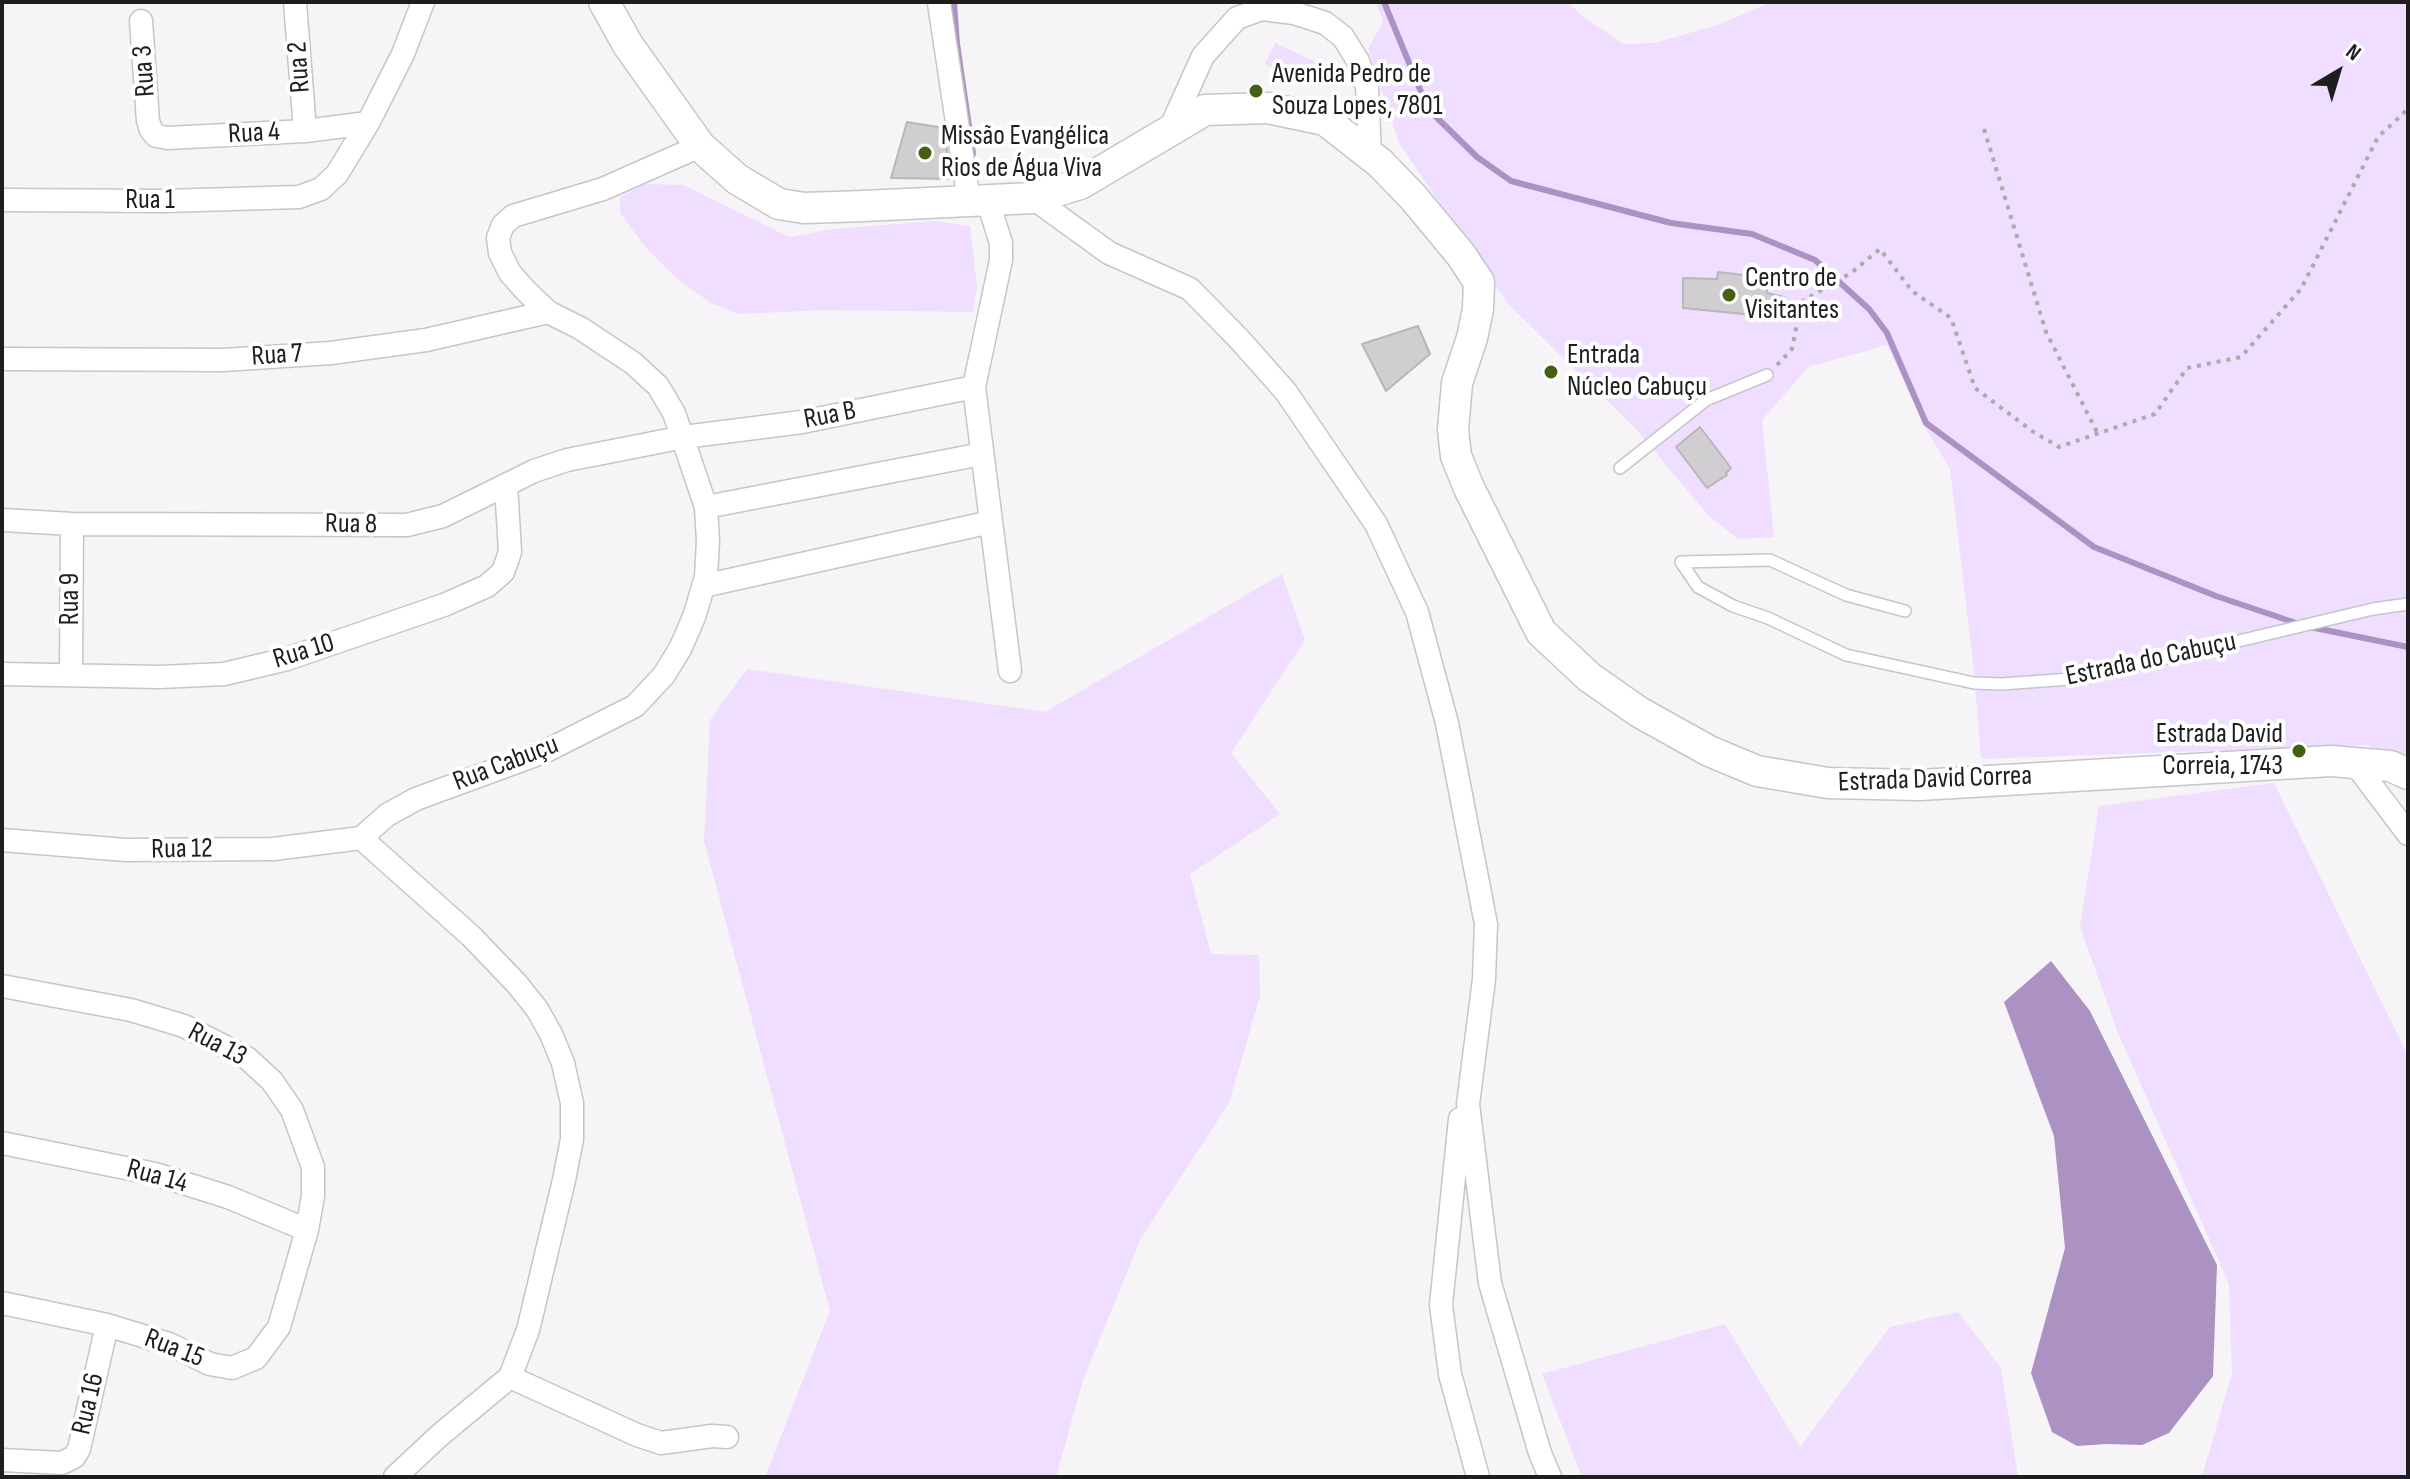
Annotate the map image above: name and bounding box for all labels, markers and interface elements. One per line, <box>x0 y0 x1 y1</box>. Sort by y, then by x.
north arrow <box>2298 32 2378 112</box>
text: N <box>2340 38 2366 67</box>
street label: Rua 2 <box>281 40 319 94</box>
street label: Rua 3 <box>126 44 164 98</box>
place label: Avenida Pedro de Souza Lopes, 7801 <box>1272 58 1443 124</box>
marker: Avenida Pedro de Souza Lopes, 7801 <box>1247 82 1265 100</box>
street label: Rua 4 <box>227 116 281 152</box>
place label: Missão Evangélica Rios de Água Viva <box>941 120 1109 186</box>
marker: Missão Evangélica Rios de Água Viva <box>916 144 934 162</box>
street label: Rua 1 <box>125 184 175 218</box>
place label: Centro de Visitantes <box>1745 262 1839 328</box>
marker: Centro de Visitantes <box>1720 286 1738 304</box>
street label: Rua 7 <box>250 337 304 375</box>
place label: Entrada Núcleo Cabuçu <box>1567 339 1707 405</box>
marker: Entrada Núcleo Cabuçu <box>1542 363 1560 381</box>
street label: Rua B <box>801 395 859 437</box>
street label: Rua 8 <box>325 508 377 542</box>
street label: Rua 9 <box>54 573 88 625</box>
street label: Estrada do Cabuçu <box>2063 626 2239 694</box>
street label: Rua 10 <box>269 627 339 677</box>
place label: Estrada David Correia, 1743 <box>2156 718 2283 784</box>
street label: Rua Cabuçu <box>449 729 563 799</box>
marker: Estrada David Correia, 1743 <box>2290 742 2308 760</box>
street label: Estrada David Correa <box>1837 760 2033 800</box>
street label: Rua 12 <box>151 833 213 867</box>
street label: Rua 13 <box>182 1016 252 1074</box>
street label: Rua 14 <box>123 1153 191 1201</box>
street label: Rua 15 <box>140 1322 208 1376</box>
street label: Rua 16 <box>66 1370 112 1438</box>

